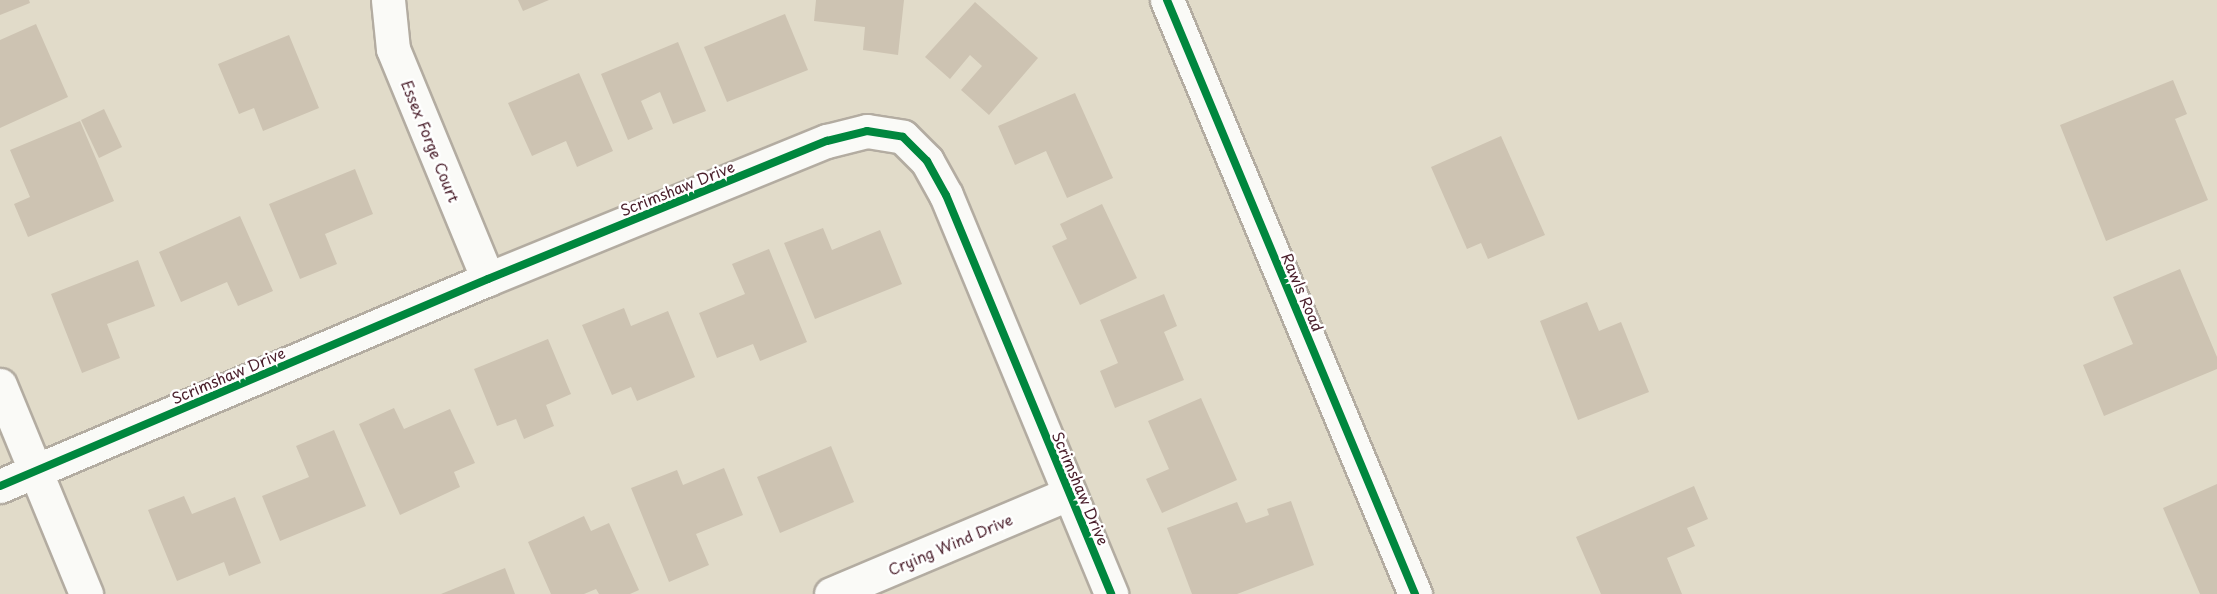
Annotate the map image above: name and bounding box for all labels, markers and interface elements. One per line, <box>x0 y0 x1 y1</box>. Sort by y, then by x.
street label: Essex Forge Court <box>398 78 464 204</box>
street label: Scrimshaw Drive <box>617 157 737 219</box>
street label: Rawls Road <box>1278 250 1328 334</box>
street label: Scrimshaw Drive <box>168 343 288 407</box>
street label: Scrimshaw Drive <box>1049 428 1113 548</box>
street label: Crying Wind Drive <box>885 509 1015 579</box>

